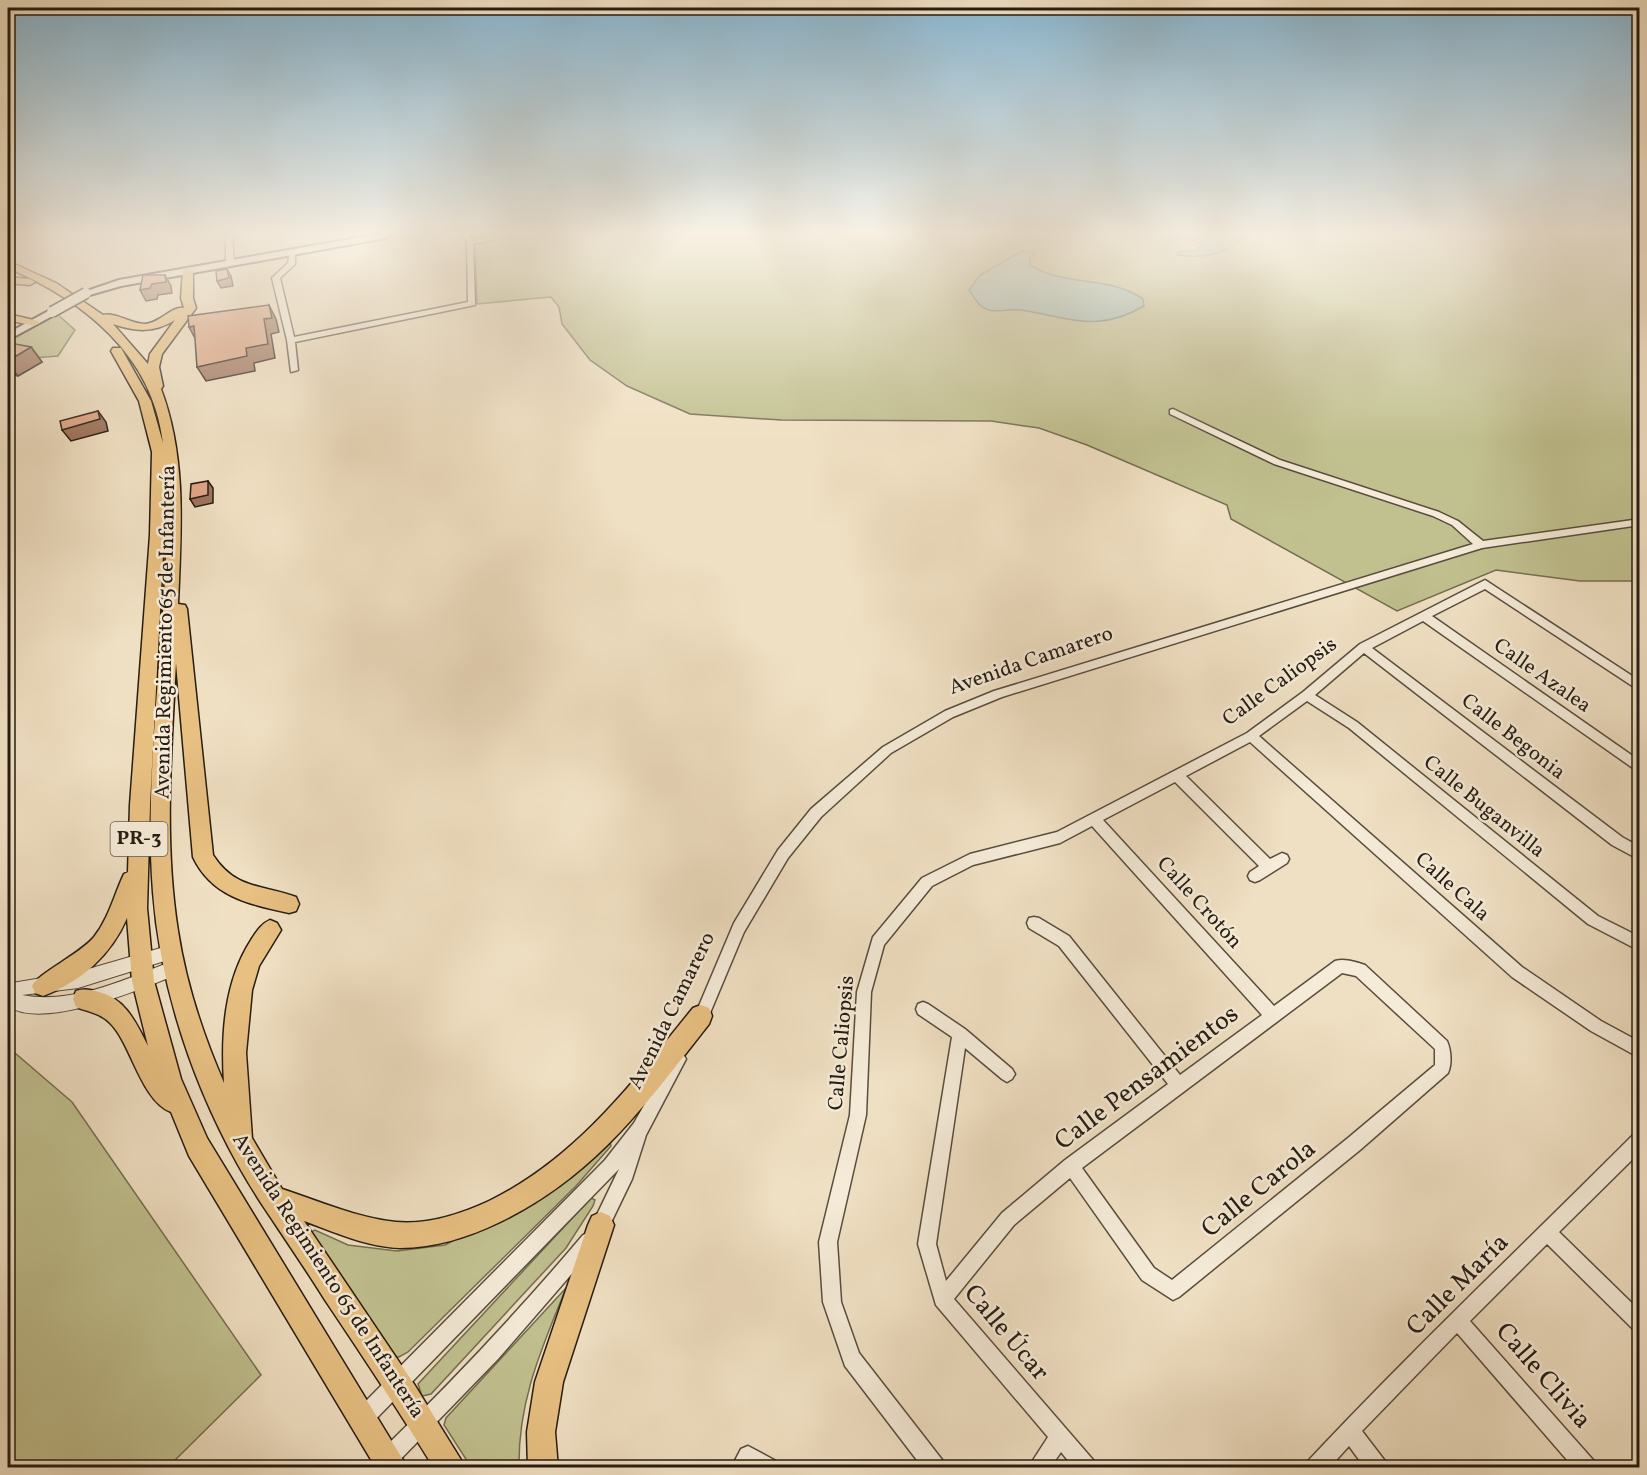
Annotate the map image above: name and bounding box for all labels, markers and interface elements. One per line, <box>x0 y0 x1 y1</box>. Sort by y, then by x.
street label: Avenida Regimiento 65 de Infantería <box>149 465 183 799</box>
street label: Avenida Camarero <box>945 619 1117 703</box>
street label: Calle Caliopsis <box>1217 631 1343 733</box>
street label: Calle Azalea <box>1487 632 1597 720</box>
street label: Calle Begonia <box>1455 687 1571 787</box>
street label: Calle Buganvilla <box>1417 749 1551 865</box>
road number: PR-3 <box>110 822 168 856</box>
street label: Calle Cala <box>1408 846 1496 928</box>
street label: Calle Crotón <box>1150 850 1248 956</box>
street label: Avenida Camarero <box>621 928 723 1094</box>
street label: Calle Caliopsis <box>822 974 862 1112</box>
street label: Calle Pensamientos <box>1048 997 1246 1159</box>
street label: Avenida Regimiento 65 de Infantería <box>225 1128 431 1424</box>
street label: Calle Carola <box>1194 1132 1324 1246</box>
street label: Calle María <box>1399 1226 1517 1344</box>
street label: Calle Úcar <box>955 1277 1057 1389</box>
street label: Calle Clivia <box>1487 1315 1599 1437</box>

